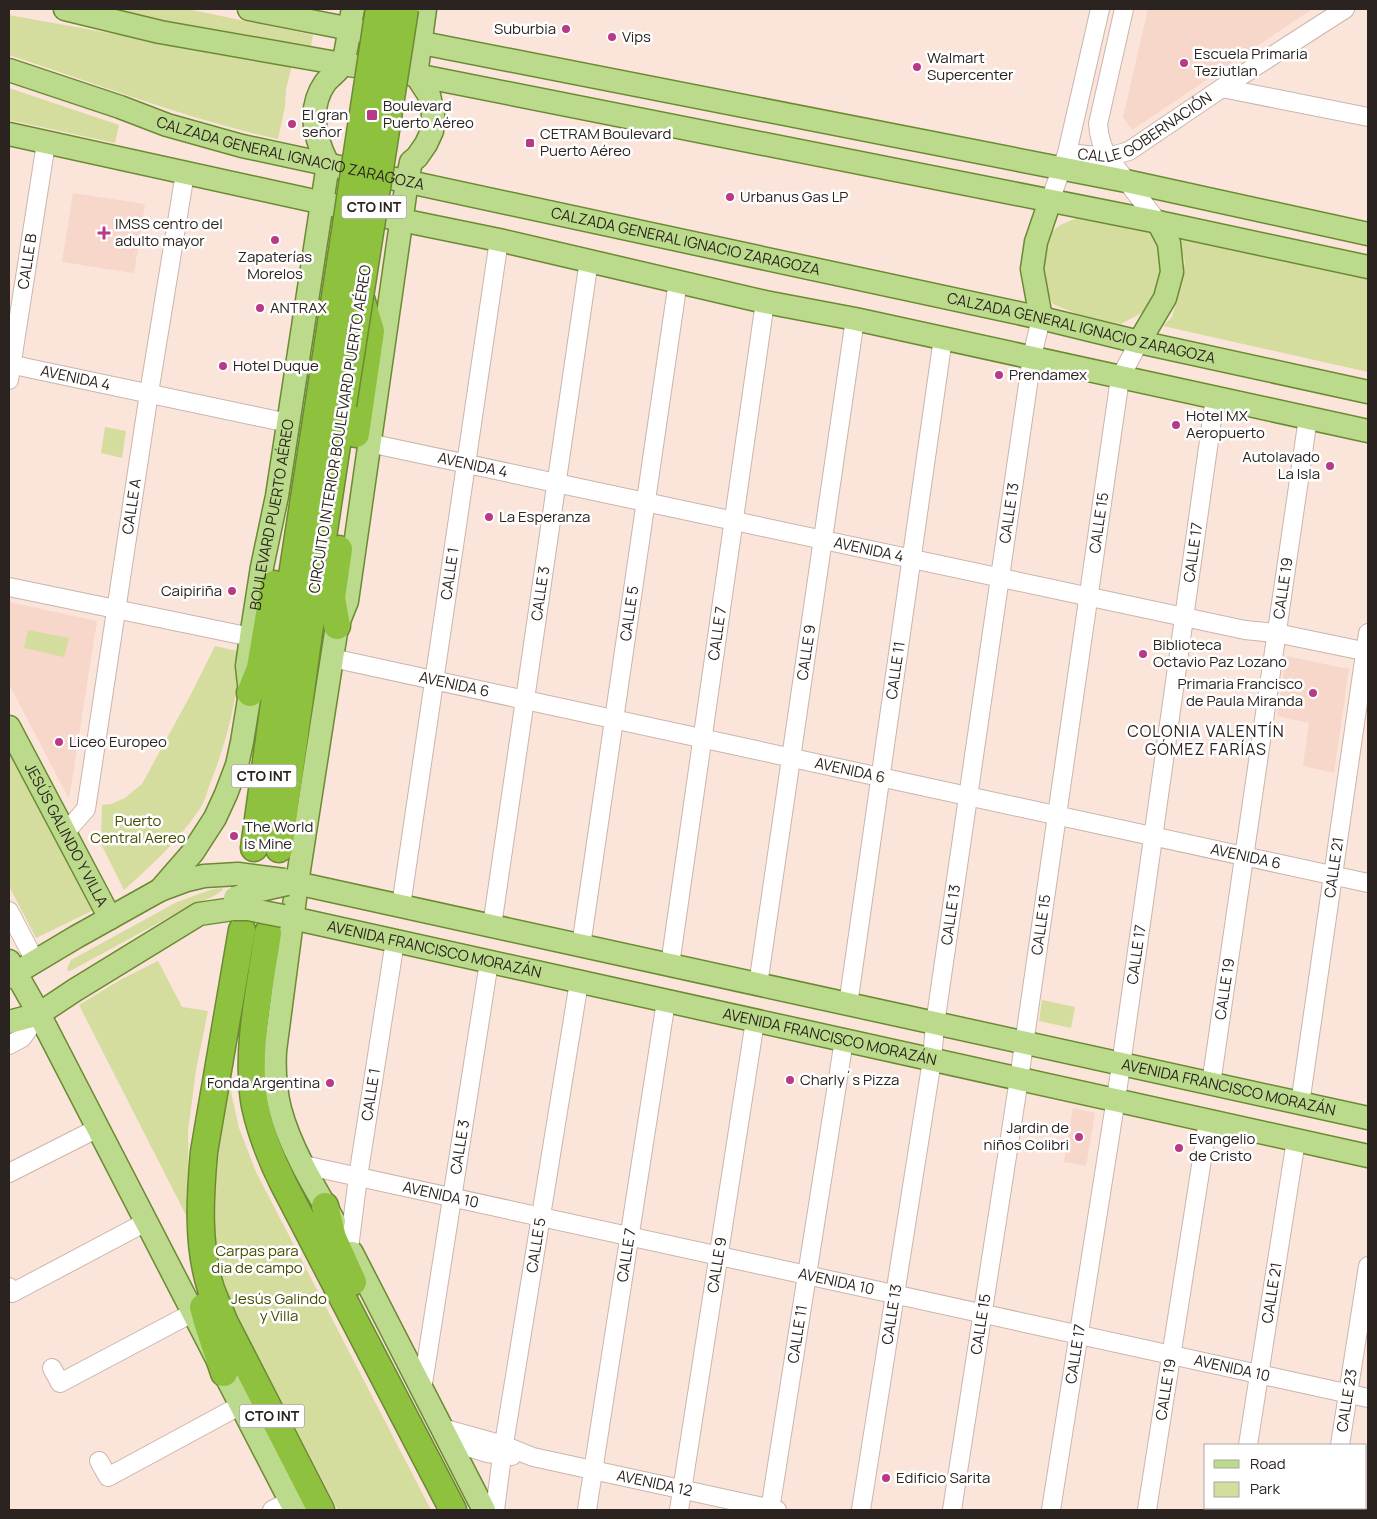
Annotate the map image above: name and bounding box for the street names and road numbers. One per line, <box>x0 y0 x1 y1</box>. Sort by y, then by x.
street label: CALLE GOBERNACIÓN <box>1077 87 1216 167</box>
street label: CALZADA GENERAL IGNACIO ZARAGOZA <box>153 111 427 195</box>
road number: CTO INT <box>342 196 406 218</box>
street label: CALZADA GENERAL IGNACIO ZARAGOZA <box>549 202 823 280</box>
street label: CALLE B <box>12 232 42 291</box>
street label: CIRCUITO INTERIOR BOULEVARD PUERTO AÉREO <box>303 263 376 595</box>
street label: CALZADA GENERAL IGNACIO ZARAGOZA <box>945 287 1218 369</box>
street label: AVENIDA 4 <box>39 360 113 395</box>
street label: BOULEVARD PUERTO AÉREO <box>244 417 299 612</box>
street label: AVENIDA 4 <box>436 447 510 482</box>
street label: CALLE A <box>117 476 146 536</box>
street label: CALLE 13 <box>994 481 1024 545</box>
street label: CALLE 15 <box>1084 491 1113 555</box>
street label: CALLE 17 <box>1178 521 1207 584</box>
street label: AVENIDA 4 <box>832 532 906 567</box>
street label: CALLE 1 <box>435 546 464 601</box>
street label: CALLE 19 <box>1268 556 1298 620</box>
street label: CALLE 3 <box>526 565 554 622</box>
street label: CALLE 5 <box>615 584 643 642</box>
street label: CALLE 7 <box>703 605 731 662</box>
street label: CALLE 9 <box>791 623 820 682</box>
street label: CALLE 11 <box>881 640 910 701</box>
street label: AVENIDA 6 <box>417 666 491 702</box>
street label: AVENIDA 6 <box>813 752 887 788</box>
street label: JESÚS GALINDO Y VILLA <box>20 759 113 911</box>
road number: CTO INT <box>232 764 296 788</box>
street label: CALLE 21 <box>1319 836 1348 899</box>
street label: AVENIDA 6 <box>1209 838 1283 874</box>
street label: CALLE 13 <box>936 883 965 946</box>
street label: CALLE 15 <box>1026 893 1055 957</box>
street label: AVENIDA FRANCISCO MORAZÁN <box>325 915 543 983</box>
street label: CALLE 17 <box>1121 923 1151 986</box>
street label: CALLE 19 <box>1209 957 1239 1021</box>
street label: AVENIDA FRANCISCO MORAZÁN <box>721 1003 939 1070</box>
street label: AVENIDA FRANCISCO MORAZÁN <box>1120 1053 1338 1121</box>
street label: CALLE 1 <box>356 1067 385 1122</box>
street label: CALLE 3 <box>445 1118 474 1176</box>
street label: AVENIDA 10 <box>401 1176 481 1213</box>
street label: CALLE 5 <box>521 1216 551 1274</box>
street label: CALLE 7 <box>612 1226 641 1283</box>
street label: CALLE 9 <box>702 1236 731 1294</box>
street label: CALLE 21 <box>1256 1261 1287 1325</box>
street label: AVENIDA 10 <box>797 1263 876 1300</box>
street label: CALLE 13 <box>876 1283 906 1346</box>
street label: CALLE 15 <box>965 1292 995 1356</box>
street label: CALLE 11 <box>782 1304 812 1365</box>
street label: CALLE 17 <box>1060 1322 1090 1385</box>
street label: AVENIDA 10 <box>1192 1349 1272 1386</box>
street label: CALLE 19 <box>1150 1357 1181 1422</box>
street label: CALLE 23 <box>1331 1367 1362 1434</box>
road number: CTO INT <box>240 1404 304 1428</box>
street label: AVENIDA 12 <box>615 1465 694 1501</box>

